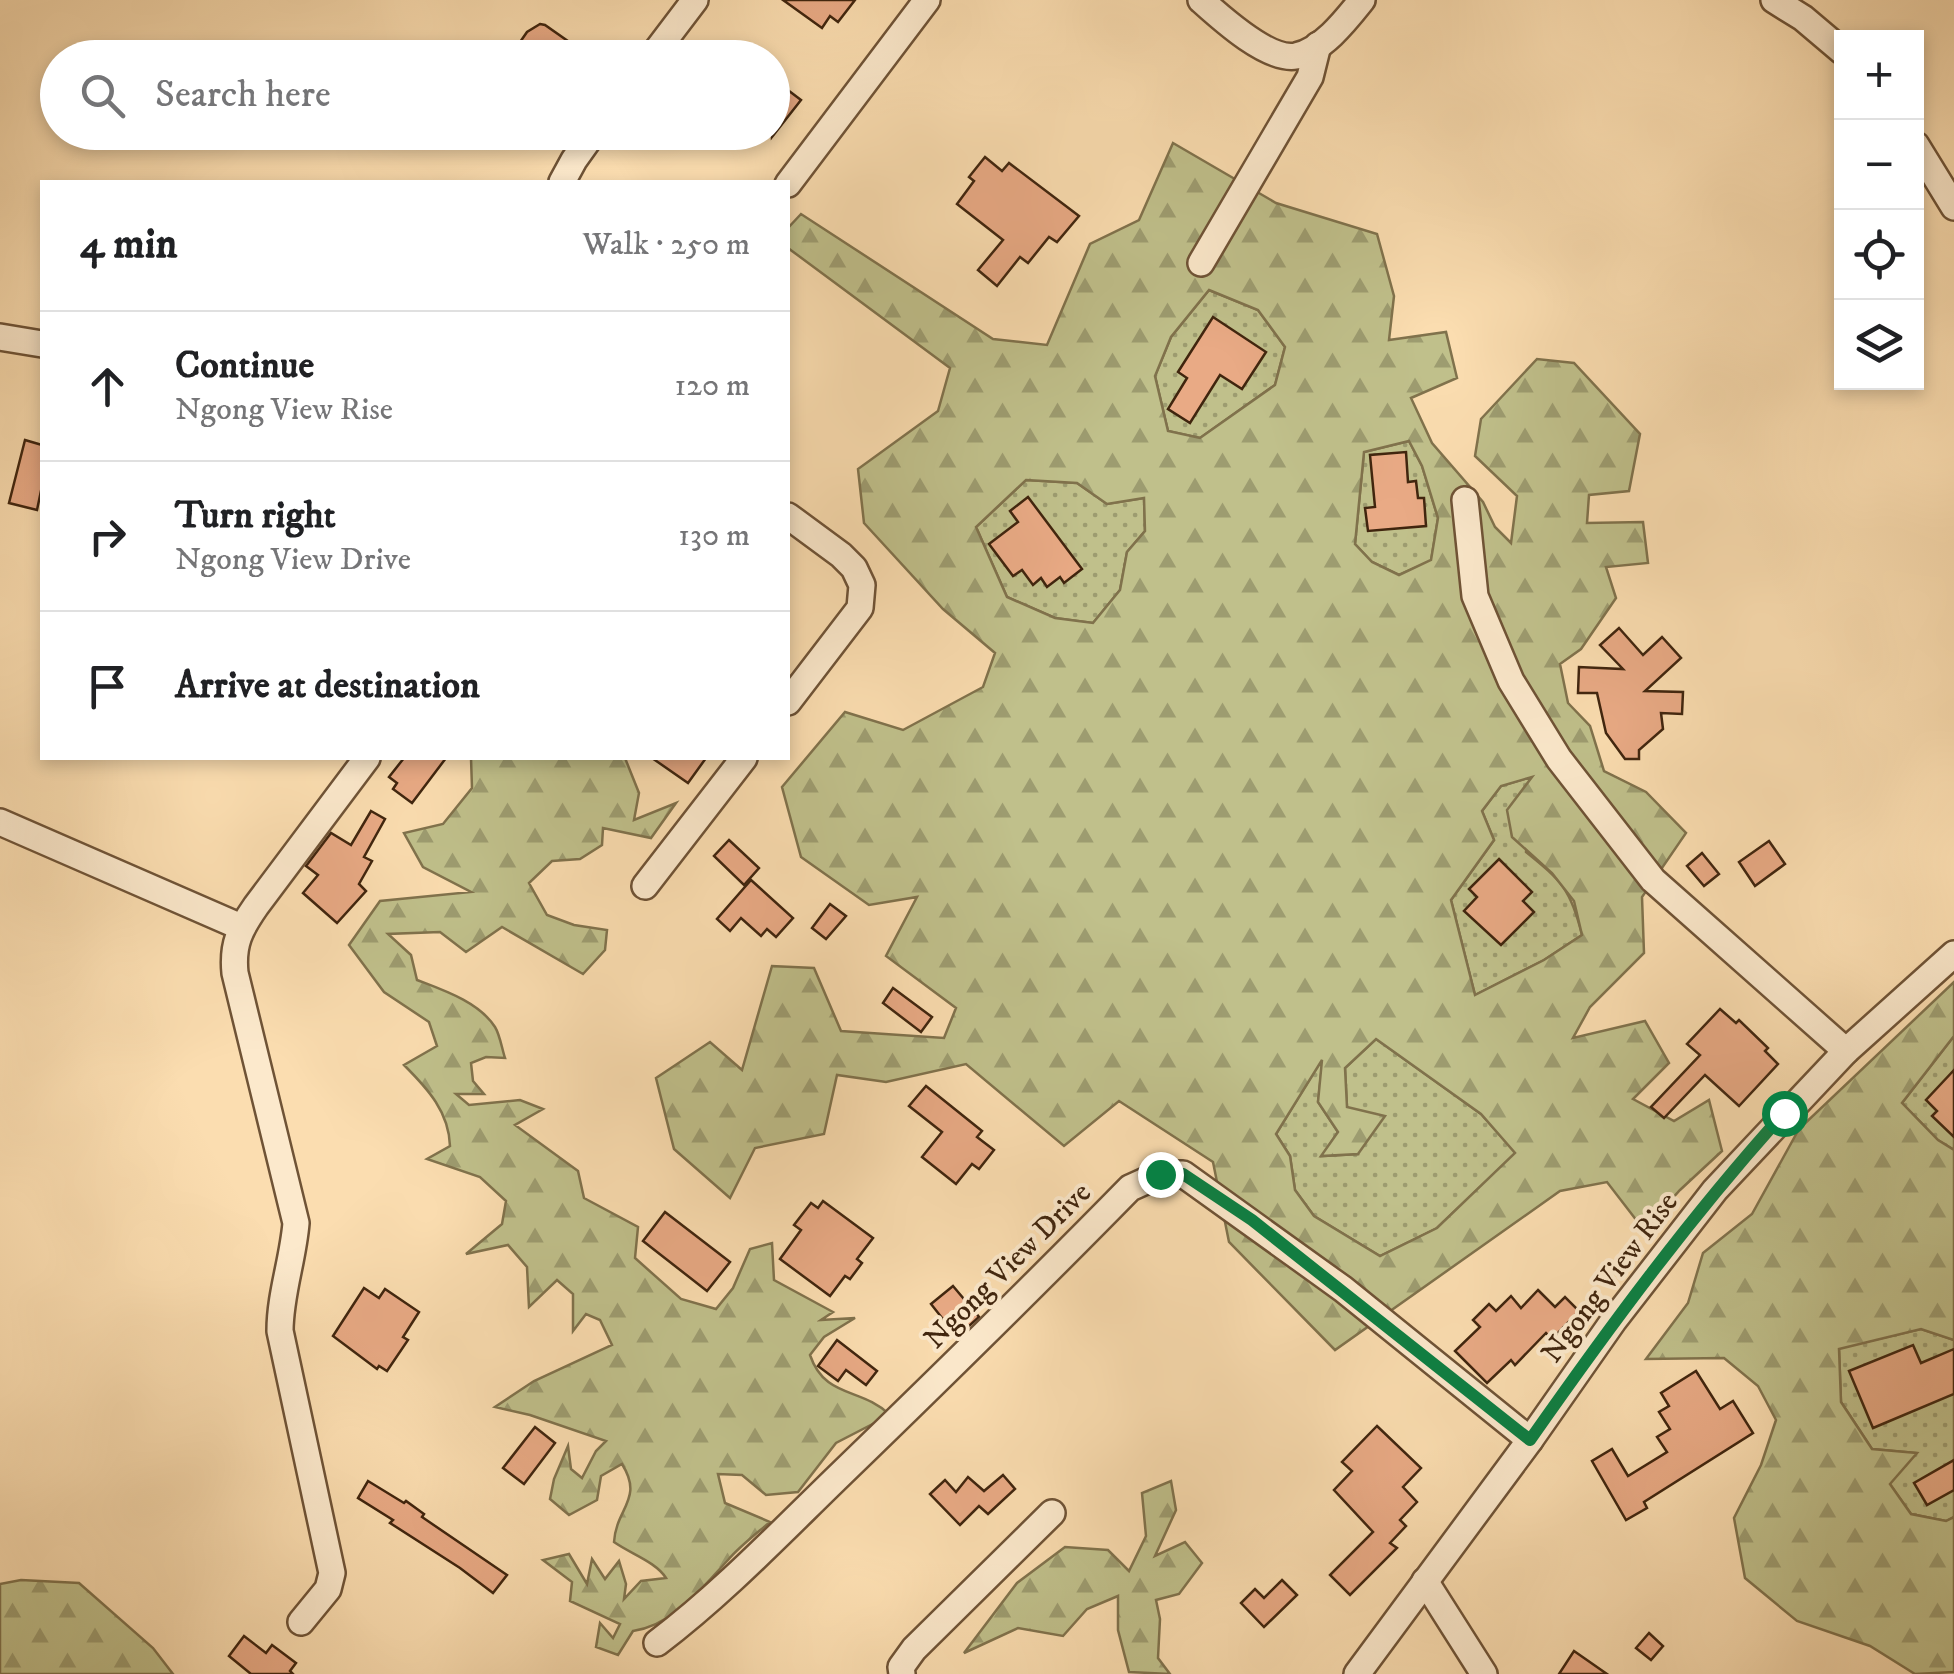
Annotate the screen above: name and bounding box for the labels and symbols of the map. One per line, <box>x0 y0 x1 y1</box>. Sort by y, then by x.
route start <box>1762 1091 1808 1137</box>
route end <box>1138 1152 1184 1198</box>
street label: Ngong View Drive <box>917 1175 1099 1357</box>
street label: Ngong View Rise <box>1534 1185 1687 1371</box>

